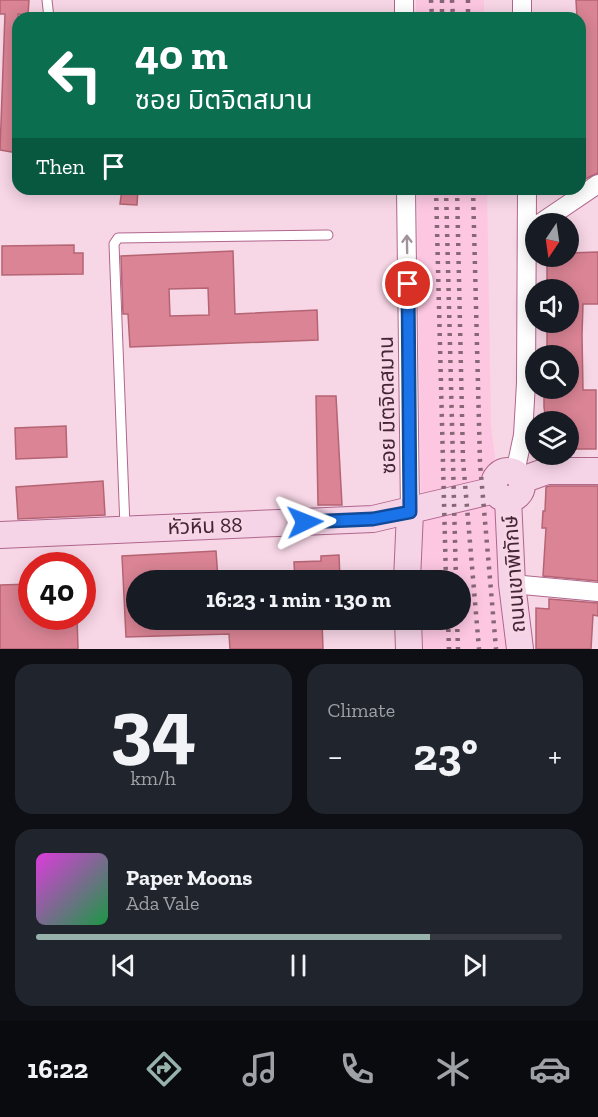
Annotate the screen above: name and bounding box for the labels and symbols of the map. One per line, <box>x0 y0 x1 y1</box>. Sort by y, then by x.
north arrow <box>525 213 579 267</box>
one-way arrow <box>401 234 413 254</box>
pin <box>382 258 433 309</box>
street label: ซอย มิตจิตสมาน <box>373 336 400 474</box>
position arrow <box>273 490 337 554</box>
street label: หัวหิน 88 <box>167 512 243 539</box>
street label: ถนนเขาพิทักษ์ <box>497 514 530 634</box>
speed limit sign: 40 <box>18 552 96 630</box>

